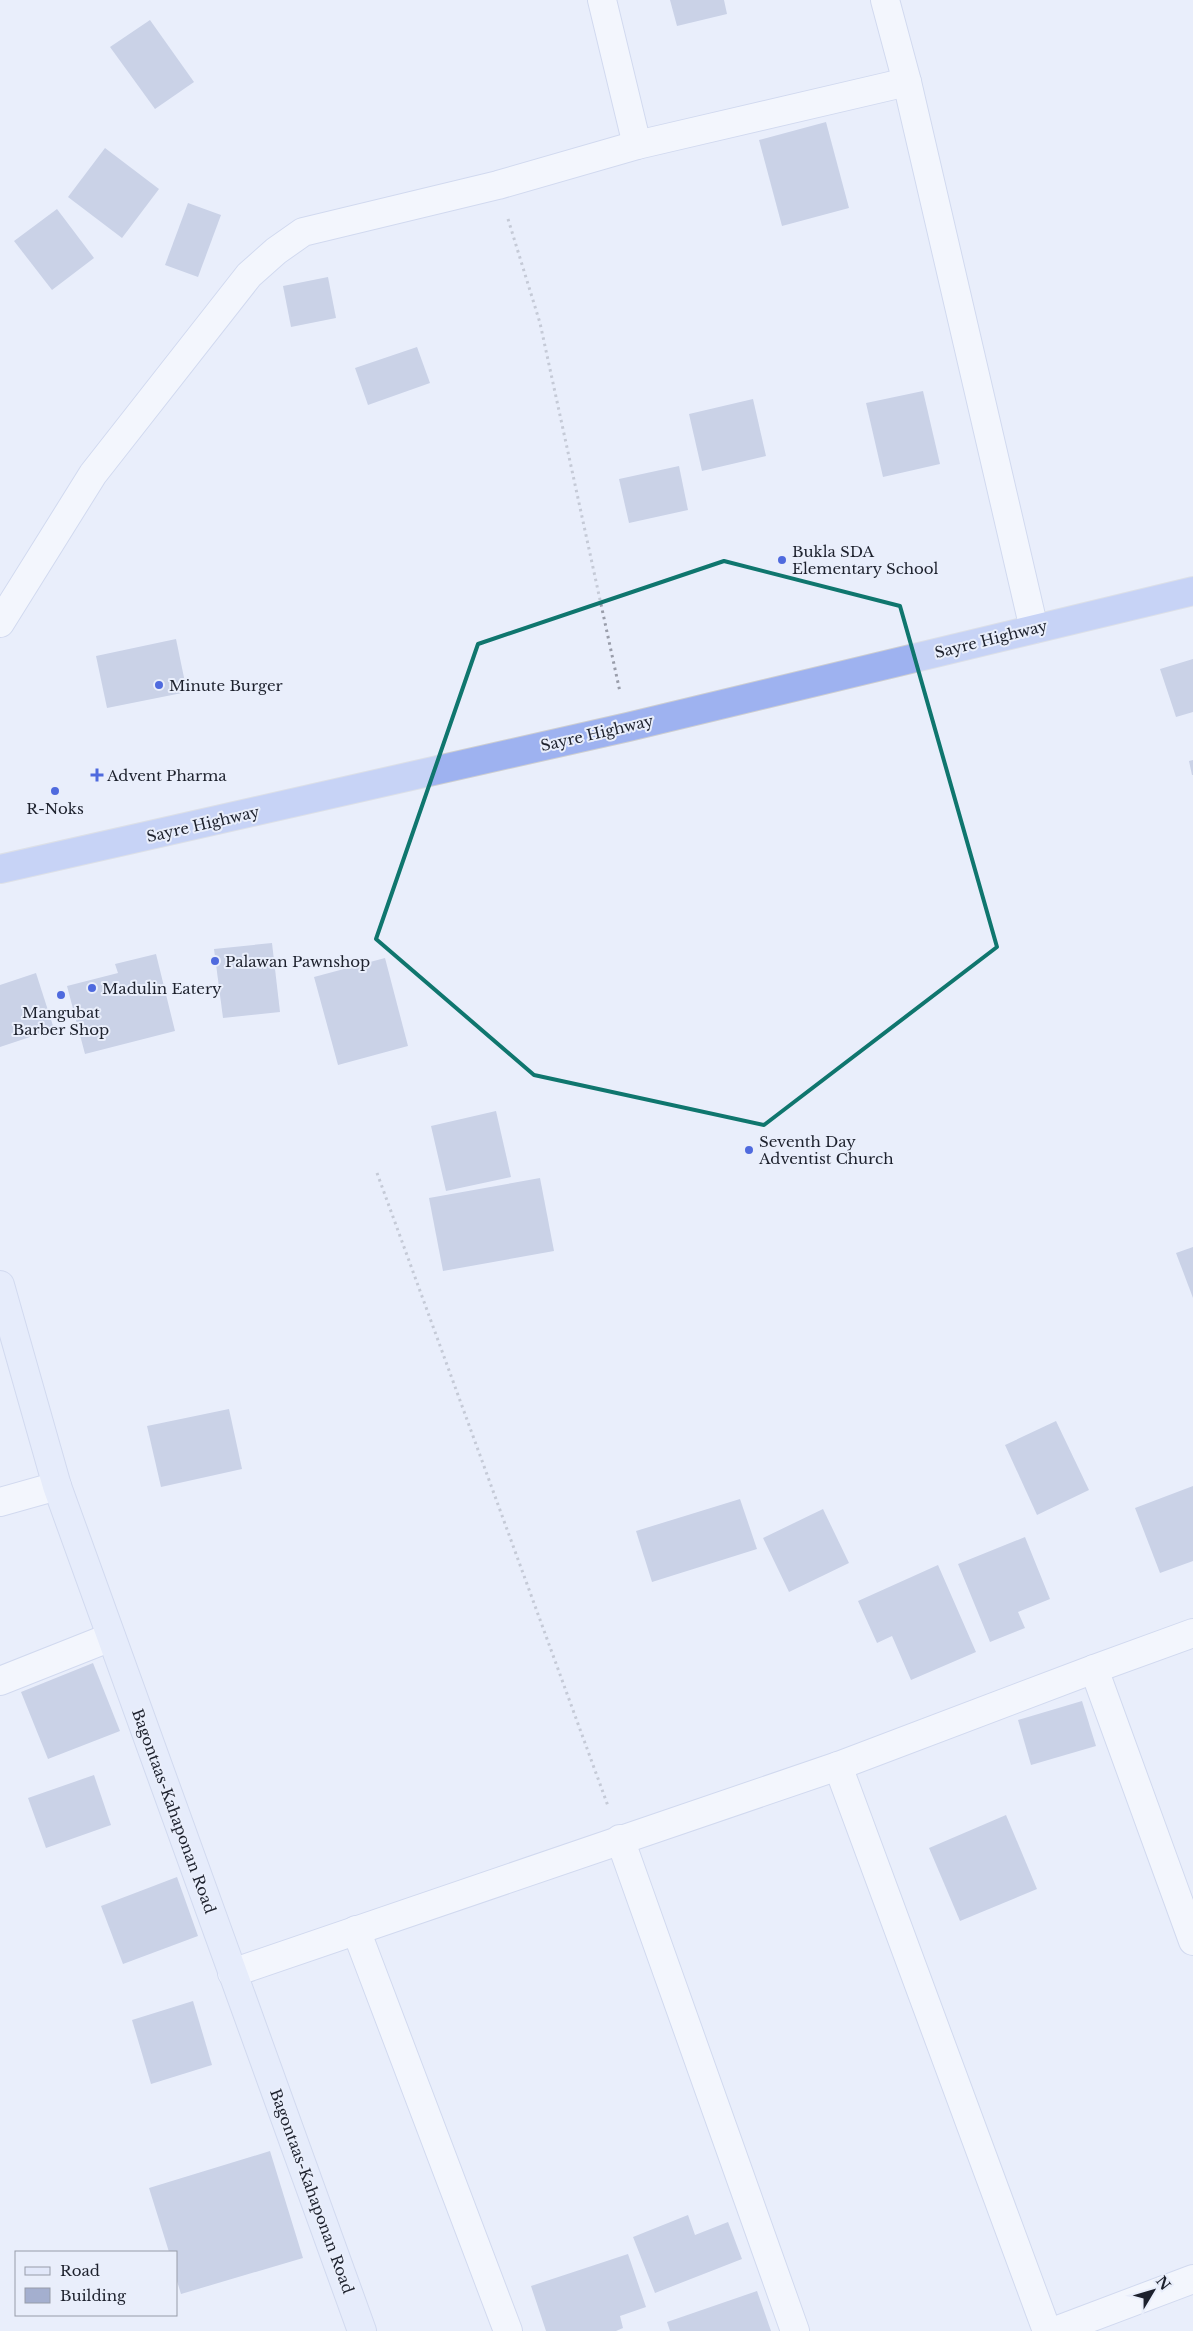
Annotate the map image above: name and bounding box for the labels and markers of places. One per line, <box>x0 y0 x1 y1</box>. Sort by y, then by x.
place label: Bukla SDA Elementary School <box>792 542 939 578</box>
marker: Bukla SDA Elementary School <box>776 554 788 566</box>
place label: Minute Burger <box>169 676 284 695</box>
marker: Minute Burger <box>153 679 165 691</box>
place label: Advent Pharma <box>106 766 227 785</box>
marker: Advent Pharma <box>91 769 103 781</box>
marker: R-Noks <box>49 785 61 797</box>
place label: R-Noks <box>26 799 84 818</box>
place label: Palawan Pawnshop <box>225 952 370 971</box>
marker: Palawan Pawnshop <box>209 955 221 967</box>
place label: Madulin Eatery <box>102 979 222 998</box>
marker: Madulin Eatery <box>86 982 98 994</box>
marker: Mangubat Barber Shop <box>55 989 67 1001</box>
place label: Mangubat Barber Shop <box>13 1003 109 1039</box>
place label: Seventh Day Adventist Church <box>758 1132 893 1168</box>
marker: Seventh Day Adventist Church <box>743 1144 755 1156</box>

